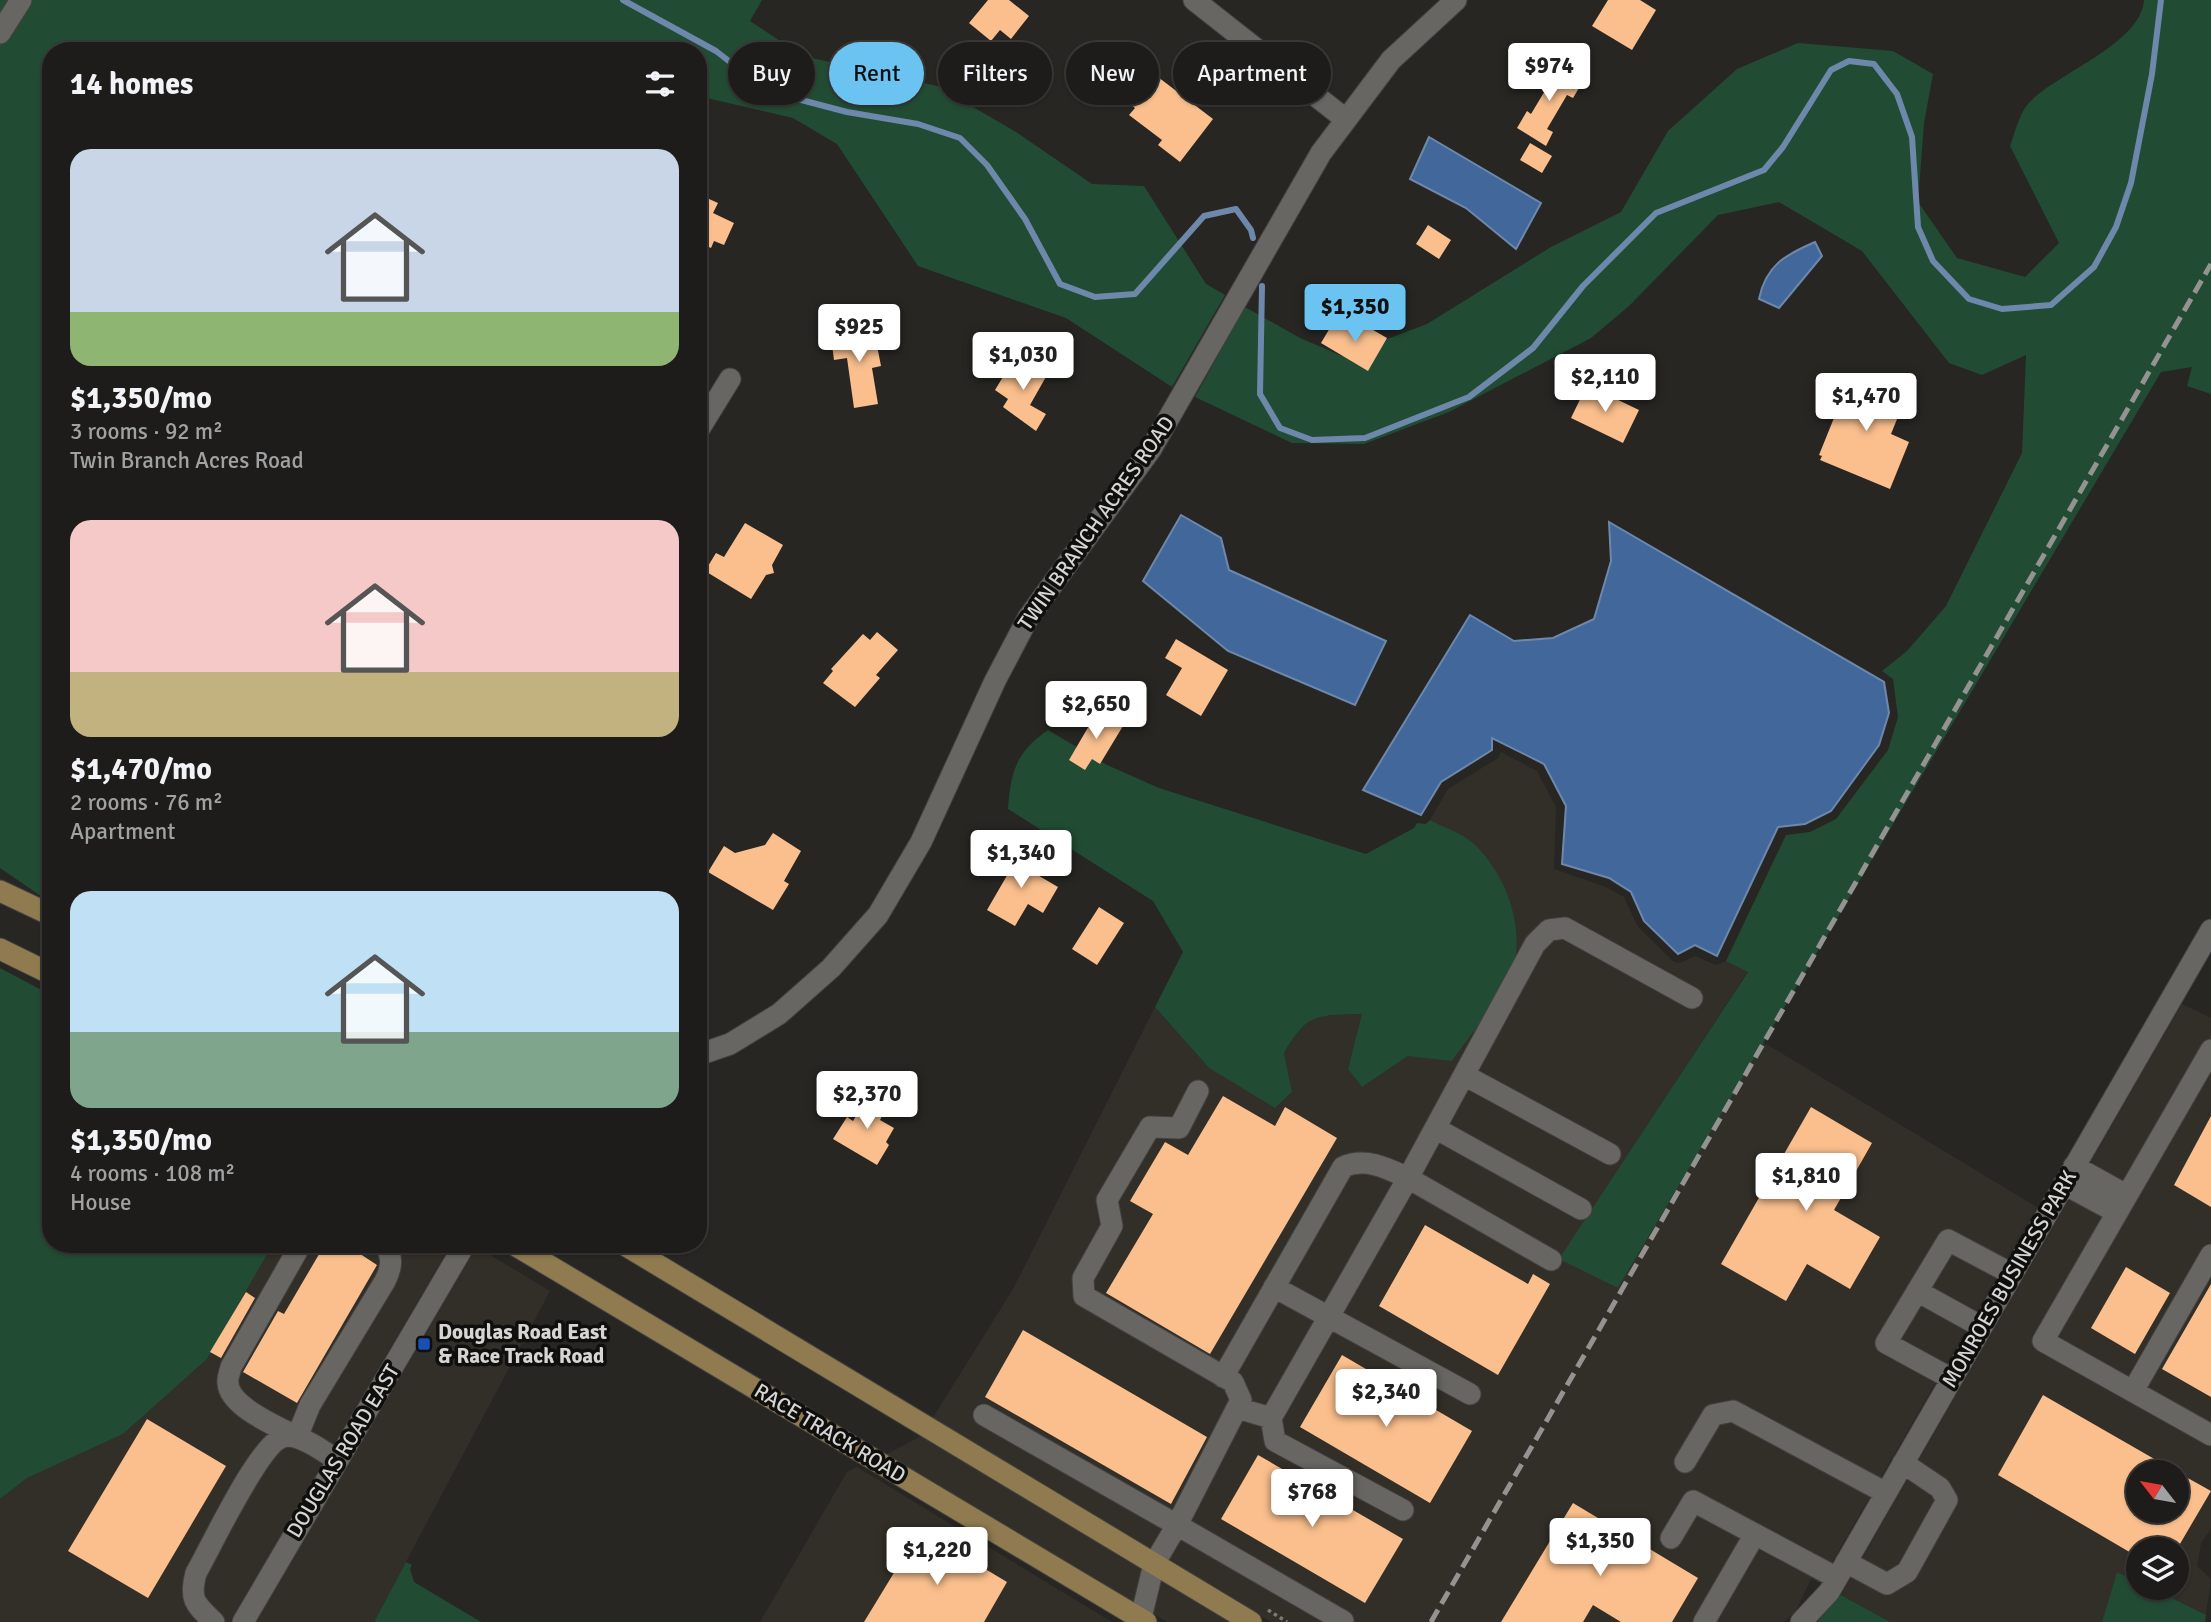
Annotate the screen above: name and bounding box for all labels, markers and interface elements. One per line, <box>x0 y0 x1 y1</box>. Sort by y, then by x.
chip: Buy <box>728 42 815 105</box>
chip: Rent <box>829 42 924 105</box>
chip: Filters <box>938 42 1052 105</box>
chip: New <box>1066 42 1159 105</box>
chip: Apartment <box>1173 42 1331 105</box>
pin: $974 <box>1508 43 1590 103</box>
text: $974 <box>1524 51 1574 80</box>
icon: filters <box>641 65 679 103</box>
text: 14 homes <box>70 66 193 103</box>
icon: home <box>312 194 438 320</box>
pin: $1,350 <box>1298 284 1412 344</box>
text: $1,350 <box>1321 292 1389 321</box>
pin: $925 <box>818 304 900 364</box>
text: $925 <box>834 312 884 341</box>
pin: $1,030 <box>966 332 1080 392</box>
text: $1,030 <box>989 340 1057 369</box>
pin: $2,110 <box>1548 354 1662 414</box>
text: $2,110 <box>1571 362 1639 391</box>
pin: $1,470 <box>1809 374 1923 433</box>
text: $1,350/mo <box>70 380 212 417</box>
text: $1,470 <box>1832 381 1900 410</box>
street label: TWIN BRANCH ACRES ROAD <box>1012 411 1180 635</box>
text: 3 rooms · 92 m² <box>70 417 223 446</box>
text: Twin Branch Acres Road <box>70 446 304 475</box>
icon: home <box>312 565 438 691</box>
pin: $2,650 <box>1039 682 1153 741</box>
text: $2,650 <box>1062 689 1130 718</box>
text: $1,470/mo <box>70 751 212 788</box>
text: 2 rooms · 76 m² <box>70 788 223 817</box>
text: Apartment <box>70 817 175 846</box>
pin: $1,340 <box>964 830 1078 890</box>
text: $1,340 <box>987 838 1055 867</box>
icon: home <box>312 936 438 1062</box>
pin: $2,370 <box>810 1072 924 1131</box>
text: $2,370 <box>833 1079 901 1108</box>
text: $1,350/mo <box>70 1122 212 1159</box>
pin: $1,810 <box>1749 1154 1863 1213</box>
text: 4 rooms · 108 m² <box>70 1159 235 1188</box>
text: $1,810 <box>1772 1161 1840 1190</box>
street label: MONROES BUSINESS PARK <box>1936 1165 2082 1392</box>
text: House <box>70 1188 132 1217</box>
place label: Douglas Road East & Race Track Road <box>438 1319 607 1369</box>
marker: Douglas Road East & Race Track Road <box>416 1336 432 1352</box>
street label: DOUGLAS ROAD EAST <box>281 1359 405 1542</box>
pin: $2,340 <box>1329 1370 1443 1429</box>
text: $2,340 <box>1352 1377 1420 1406</box>
street label: RACE TRACK ROAD <box>750 1378 910 1488</box>
north arrow <box>2126 1460 2189 1522</box>
map controls <box>2126 1460 2189 1600</box>
pin: $768 <box>1271 1470 1353 1529</box>
text: $768 <box>1287 1477 1337 1506</box>
pin: $1,350 <box>1543 1518 1657 1578</box>
text: $1,350 <box>1566 1526 1634 1555</box>
pin: $1,220 <box>880 1528 994 1587</box>
text: $1,220 <box>903 1535 971 1564</box>
button: layers <box>2126 1537 2189 1600</box>

